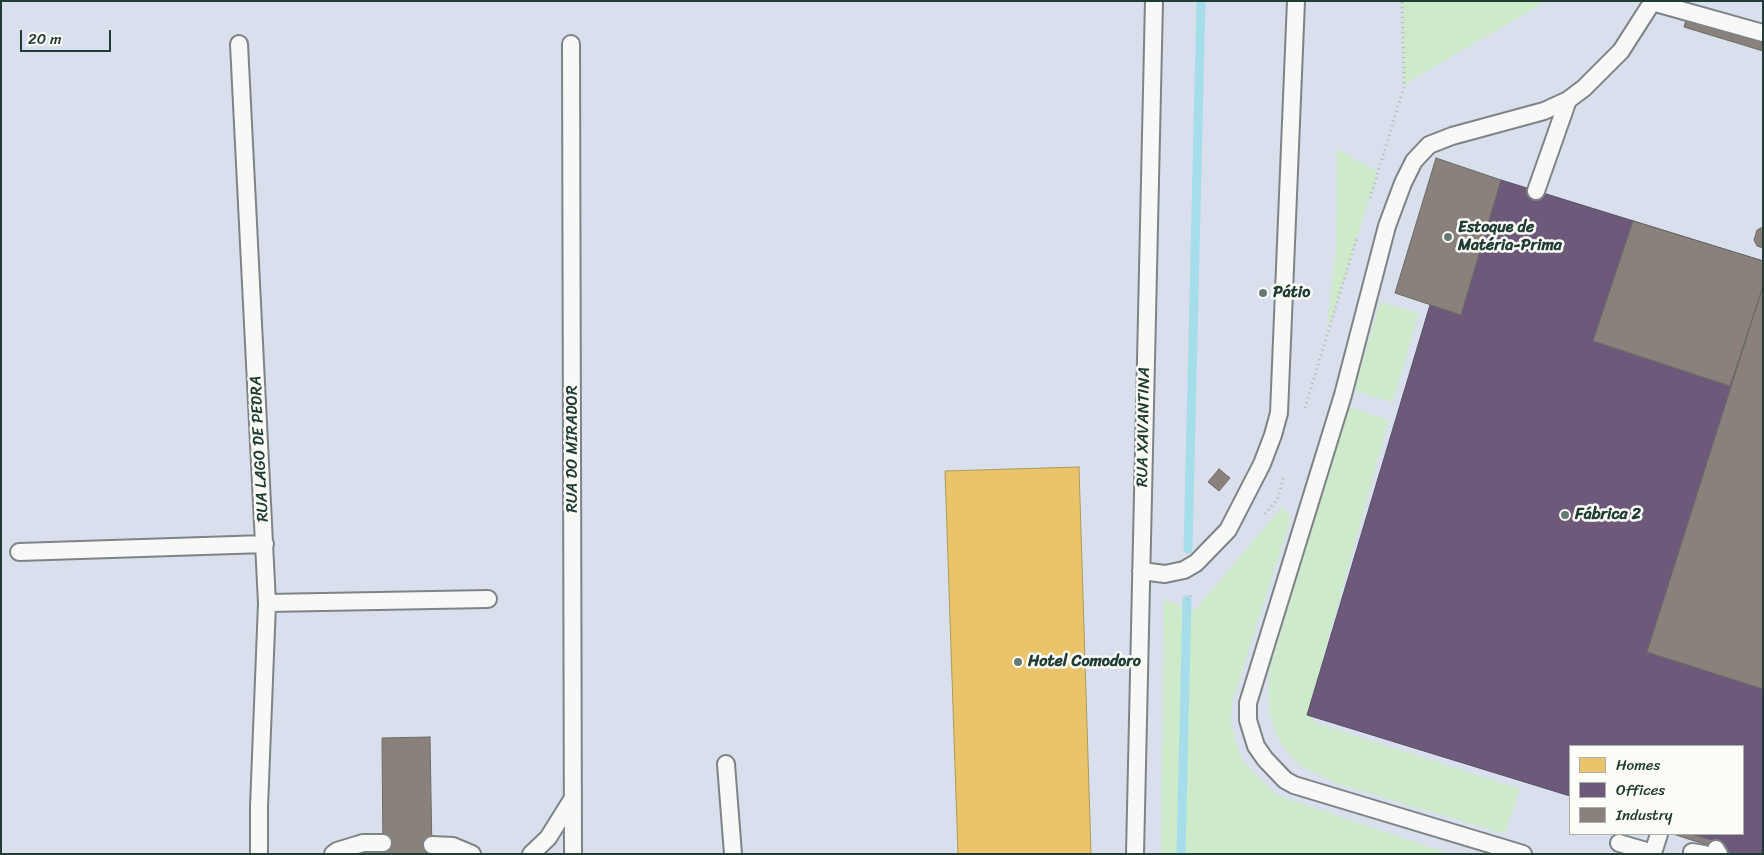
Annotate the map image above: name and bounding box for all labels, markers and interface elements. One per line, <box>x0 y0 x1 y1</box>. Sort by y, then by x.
scale bar <box>22 20 114 52</box>
text: 20 m <box>28 26 62 52</box>
place label: Estoque de Matéria-Prima <box>1458 218 1562 256</box>
marker: Estoque de Matéria-Prima <box>1442 231 1454 243</box>
place label: Pátio <box>1273 283 1310 303</box>
marker: Pátio <box>1257 287 1269 299</box>
street label: RUA XAVANTINA <box>1133 367 1155 487</box>
street label: RUA LAGO DE PEDRA <box>247 375 273 523</box>
street label: RUA DO MIRADOR <box>563 385 583 513</box>
place label: Fábrica 2 <box>1575 505 1641 525</box>
marker: Fábrica 2 <box>1559 509 1571 521</box>
place label: Hotel Comodoro <box>1028 652 1141 672</box>
marker: Hotel Comodoro <box>1012 656 1024 668</box>
legend <box>1569 745 1744 835</box>
text: Homes <box>1616 752 1660 778</box>
text: Offices <box>1616 777 1665 803</box>
text: Industry <box>1616 802 1673 828</box>

